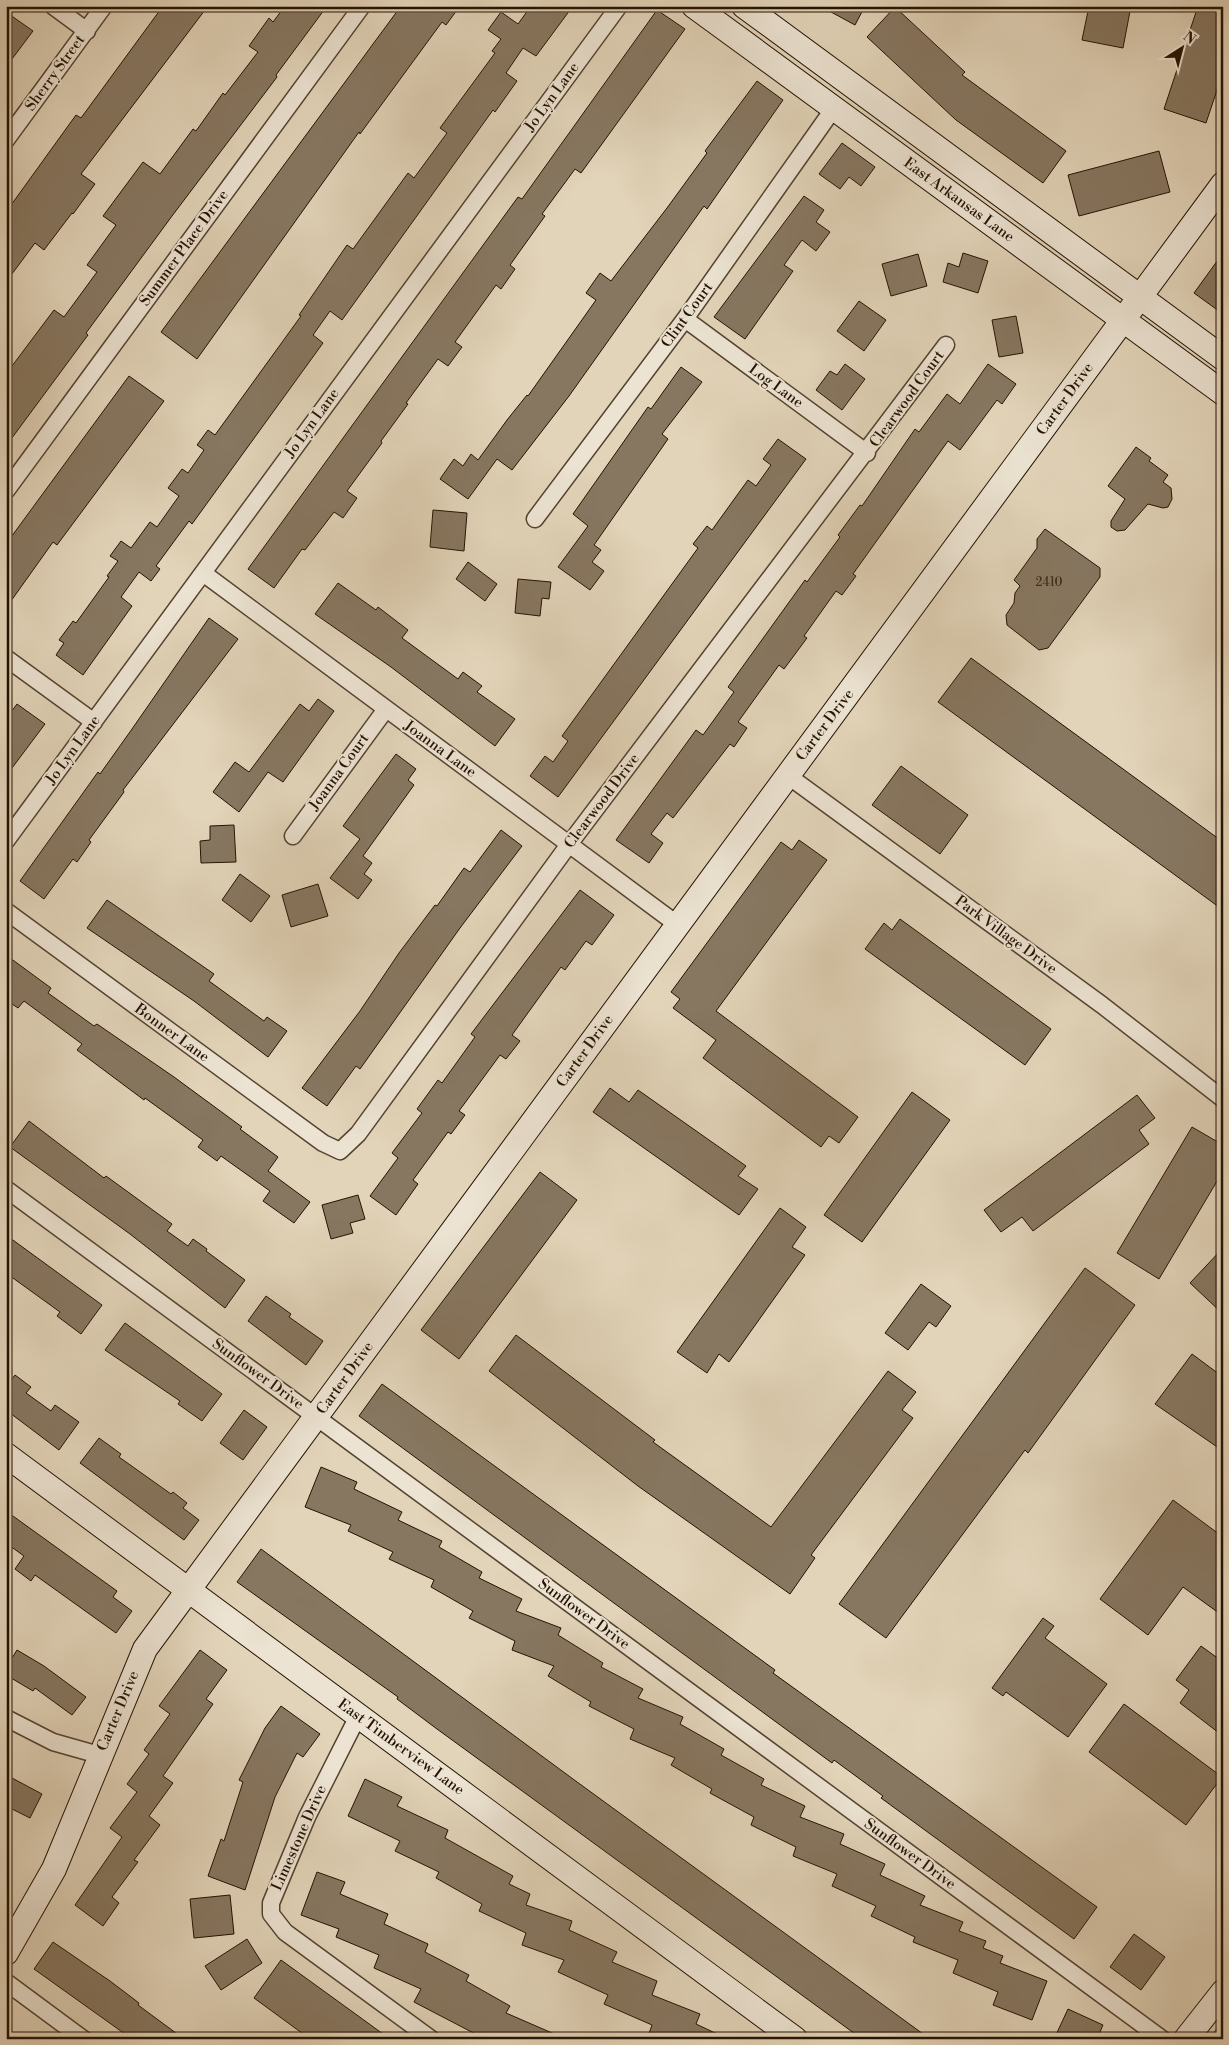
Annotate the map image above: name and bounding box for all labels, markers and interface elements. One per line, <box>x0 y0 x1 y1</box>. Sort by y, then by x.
north arrow <box>1156 22 1206 72</box>
text: N <box>1179 28 1199 49</box>
street label: Sherry Street <box>21 30 90 115</box>
street label: Jo Lyn Lane <box>520 59 583 136</box>
street label: East Arkansas Lane <box>900 153 1018 247</box>
street label: Summer Place Drive <box>135 186 233 310</box>
street label: Clint Court <box>657 278 718 352</box>
street label: Clearwood Court <box>865 346 949 451</box>
street label: Carter Drive <box>1032 359 1098 439</box>
street label: Log Lane <box>745 360 807 412</box>
street label: Jo Lyn Lane <box>280 385 343 462</box>
house number: 2410 <box>1036 575 1062 590</box>
street label: Carter Drive <box>792 685 858 765</box>
street label: Jo Lyn Lane <box>41 712 104 789</box>
street label: Joanna Lane <box>399 716 480 782</box>
street label: Joanna Court <box>304 729 374 815</box>
street label: Clearwood Drive <box>560 750 644 852</box>
street label: Park Village Drive <box>951 891 1061 979</box>
street label: Bonner Lane <box>130 999 213 1067</box>
street label: Carter Drive <box>552 1011 618 1091</box>
street label: Sunflower Drive <box>208 1334 308 1414</box>
street label: Carter Drive <box>312 1338 378 1418</box>
street label: Sunflower Drive <box>534 1574 634 1654</box>
street label: Carter Drive <box>93 1668 143 1754</box>
street label: East Timberview Lane <box>334 1695 468 1799</box>
street label: Limestone Drive <box>267 1782 331 1894</box>
street label: Sunflower Drive <box>860 1814 960 1894</box>

